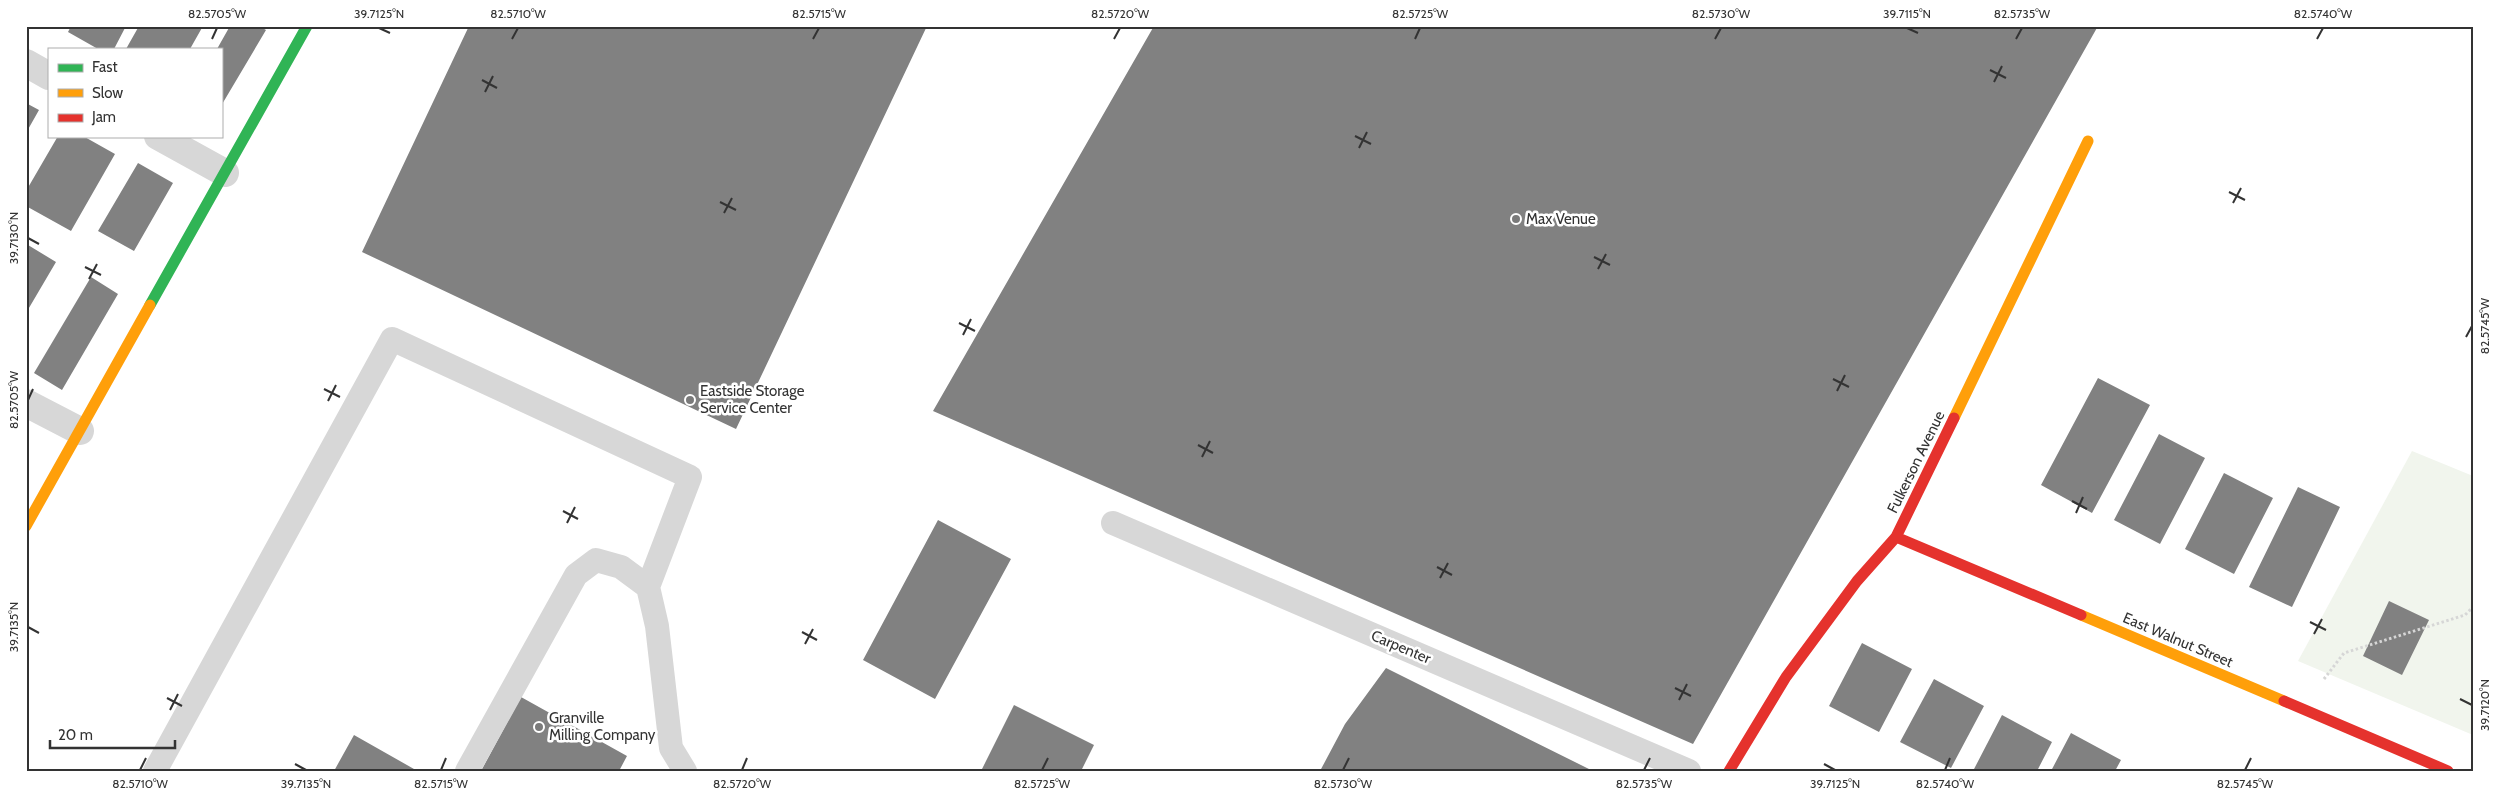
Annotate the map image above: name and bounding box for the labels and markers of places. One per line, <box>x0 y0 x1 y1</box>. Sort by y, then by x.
place label: Max Venue <box>1526 210 1596 228</box>
marker: Max Venue <box>1510 213 1522 225</box>
place label: Eastside Storage Service Center <box>700 382 805 417</box>
marker: Eastside Storage Service Center <box>684 394 696 406</box>
place label: Granville Milling Company <box>549 709 656 744</box>
marker: Granville Milling Company <box>533 721 545 733</box>

